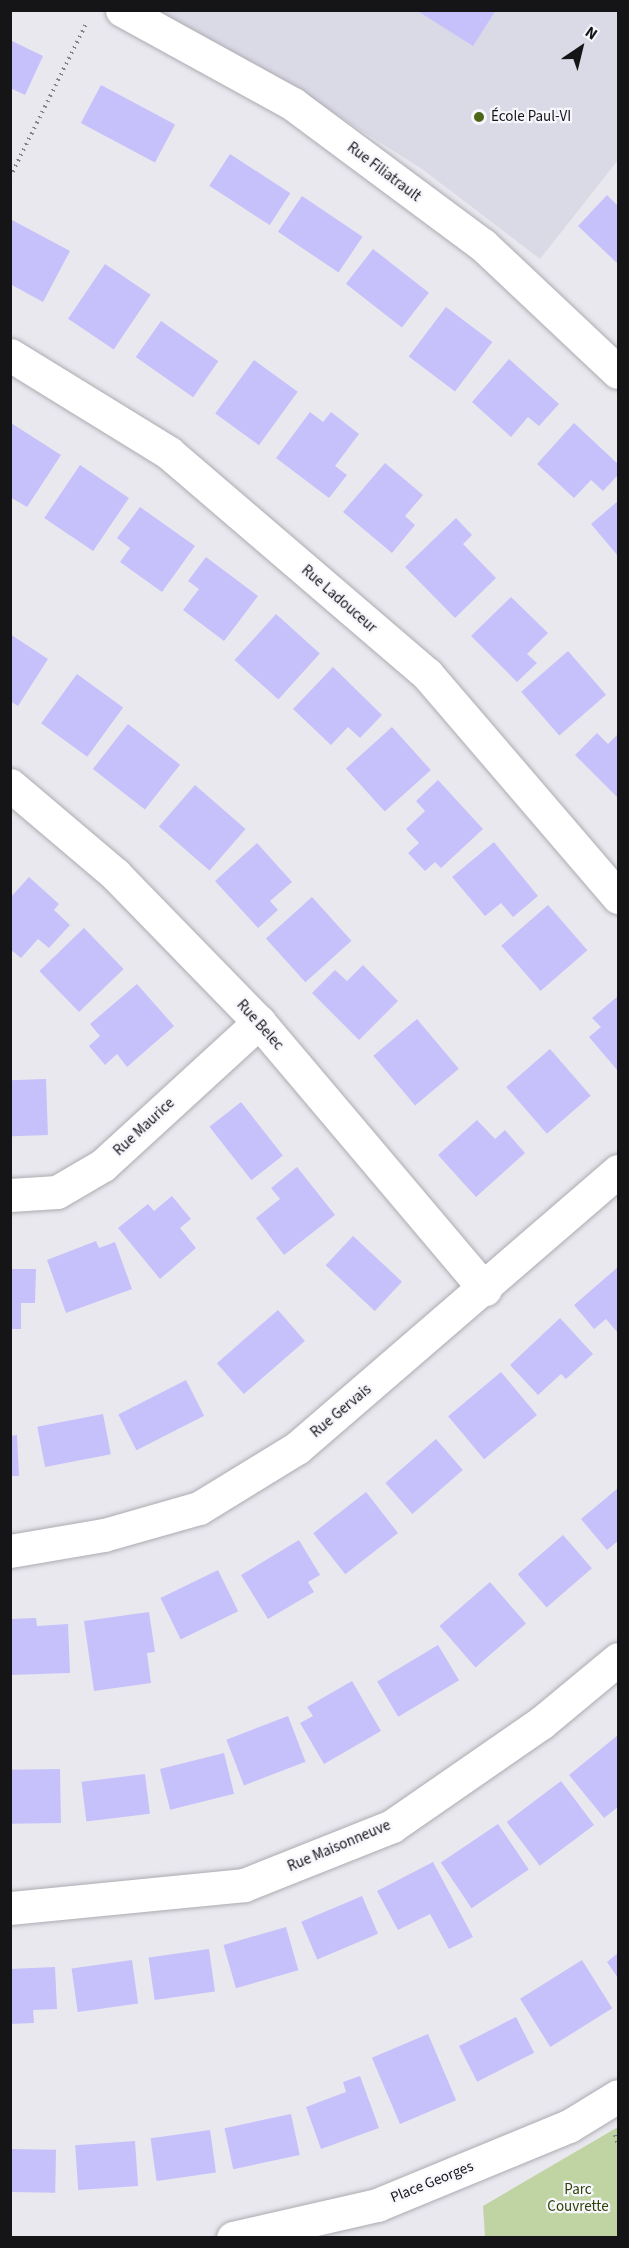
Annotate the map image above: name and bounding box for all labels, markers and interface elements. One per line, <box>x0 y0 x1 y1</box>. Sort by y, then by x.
north arrow <box>551 18 611 78</box>
text: N <box>581 21 602 45</box>
place label: École Paul-VI <box>491 108 571 126</box>
marker: École Paul-VI <box>472 110 486 124</box>
street label: Rue Filiatrault <box>344 138 424 206</box>
street label: Rue Ladouceur <box>298 561 380 637</box>
street label: Rue Belec <box>233 996 287 1054</box>
street label: Rue Maurice <box>110 1094 178 1160</box>
street label: Rue Gervais <box>307 1380 375 1442</box>
street label: Rue Maisonneuve <box>285 1816 393 1876</box>
street label: Place Georges <box>388 2157 476 2207</box>
park label: Parc Couvrette <box>547 2180 609 2215</box>

